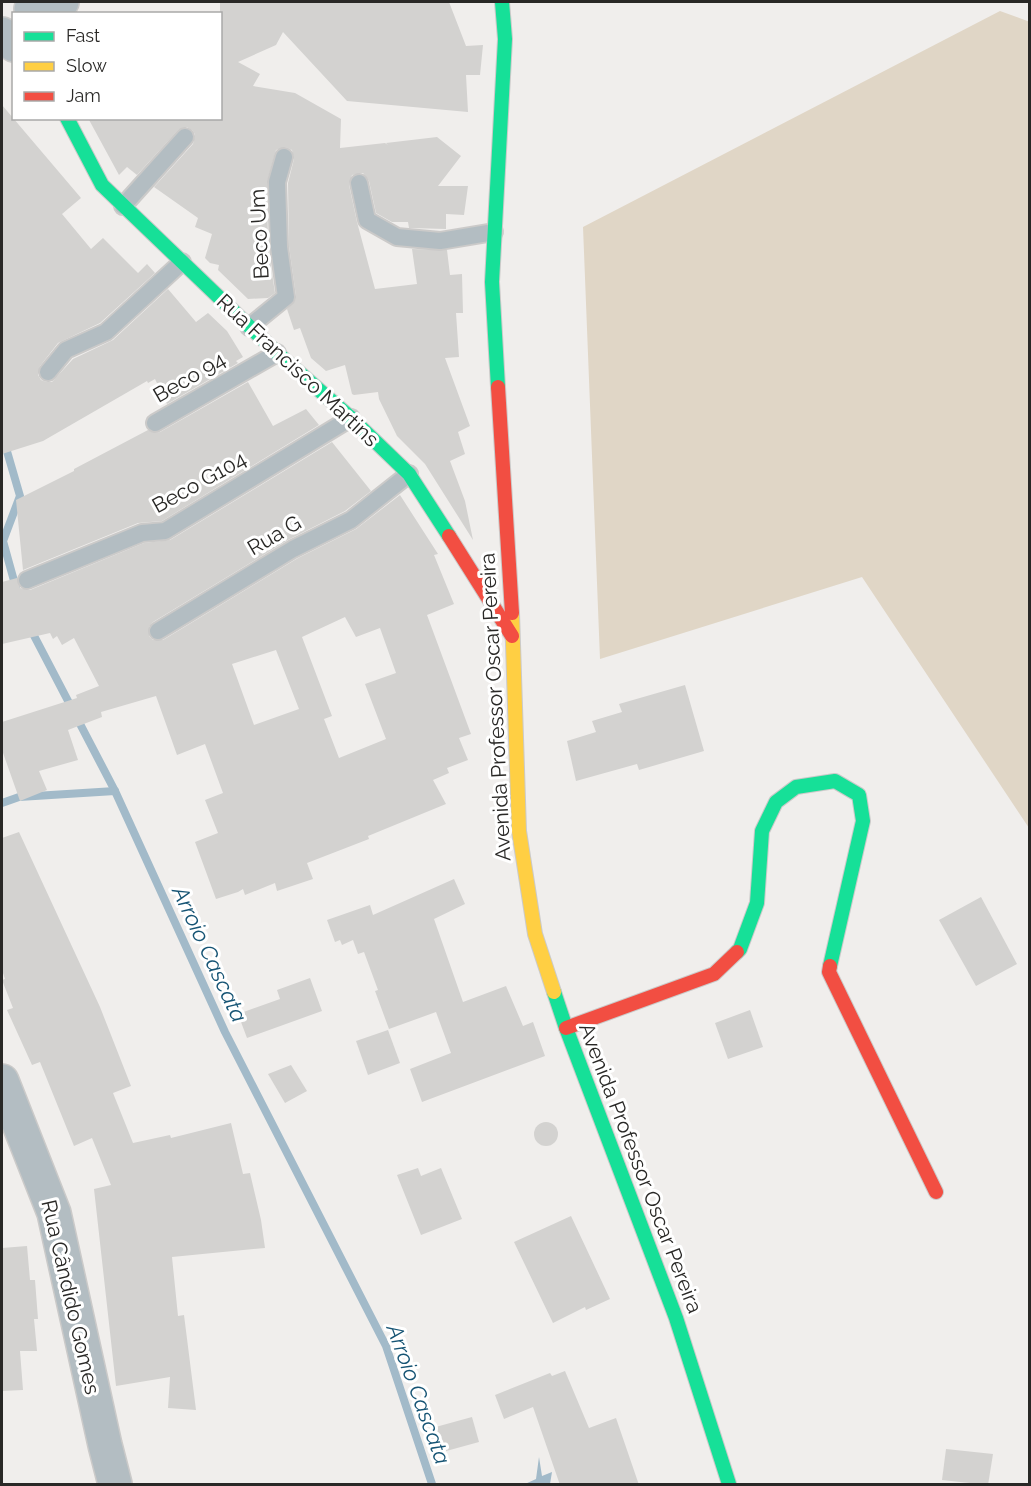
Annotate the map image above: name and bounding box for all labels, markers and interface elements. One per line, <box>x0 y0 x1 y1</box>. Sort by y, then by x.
legend <box>12 12 222 120</box>
text: Fast <box>66 25 100 46</box>
text: Slow <box>66 55 107 76</box>
text: Jam <box>66 85 101 106</box>
street label: Beco Um <box>244 188 274 280</box>
street label: Rua Francisco Martins <box>212 289 384 451</box>
street label: Beco 94 <box>148 346 230 408</box>
street label: Beco G104 <box>147 446 251 518</box>
street label: Rua G <box>243 510 305 560</box>
street label: Avenida Professor Oscar Pereira <box>474 552 516 862</box>
water label: Arroio Cascata <box>167 881 253 1026</box>
street label: Avenida Professor Oscar Pereira <box>574 1019 708 1317</box>
street label: Rua Cândido Gomes <box>36 1197 106 1397</box>
water label: Arroio Cascata <box>381 1320 456 1468</box>

